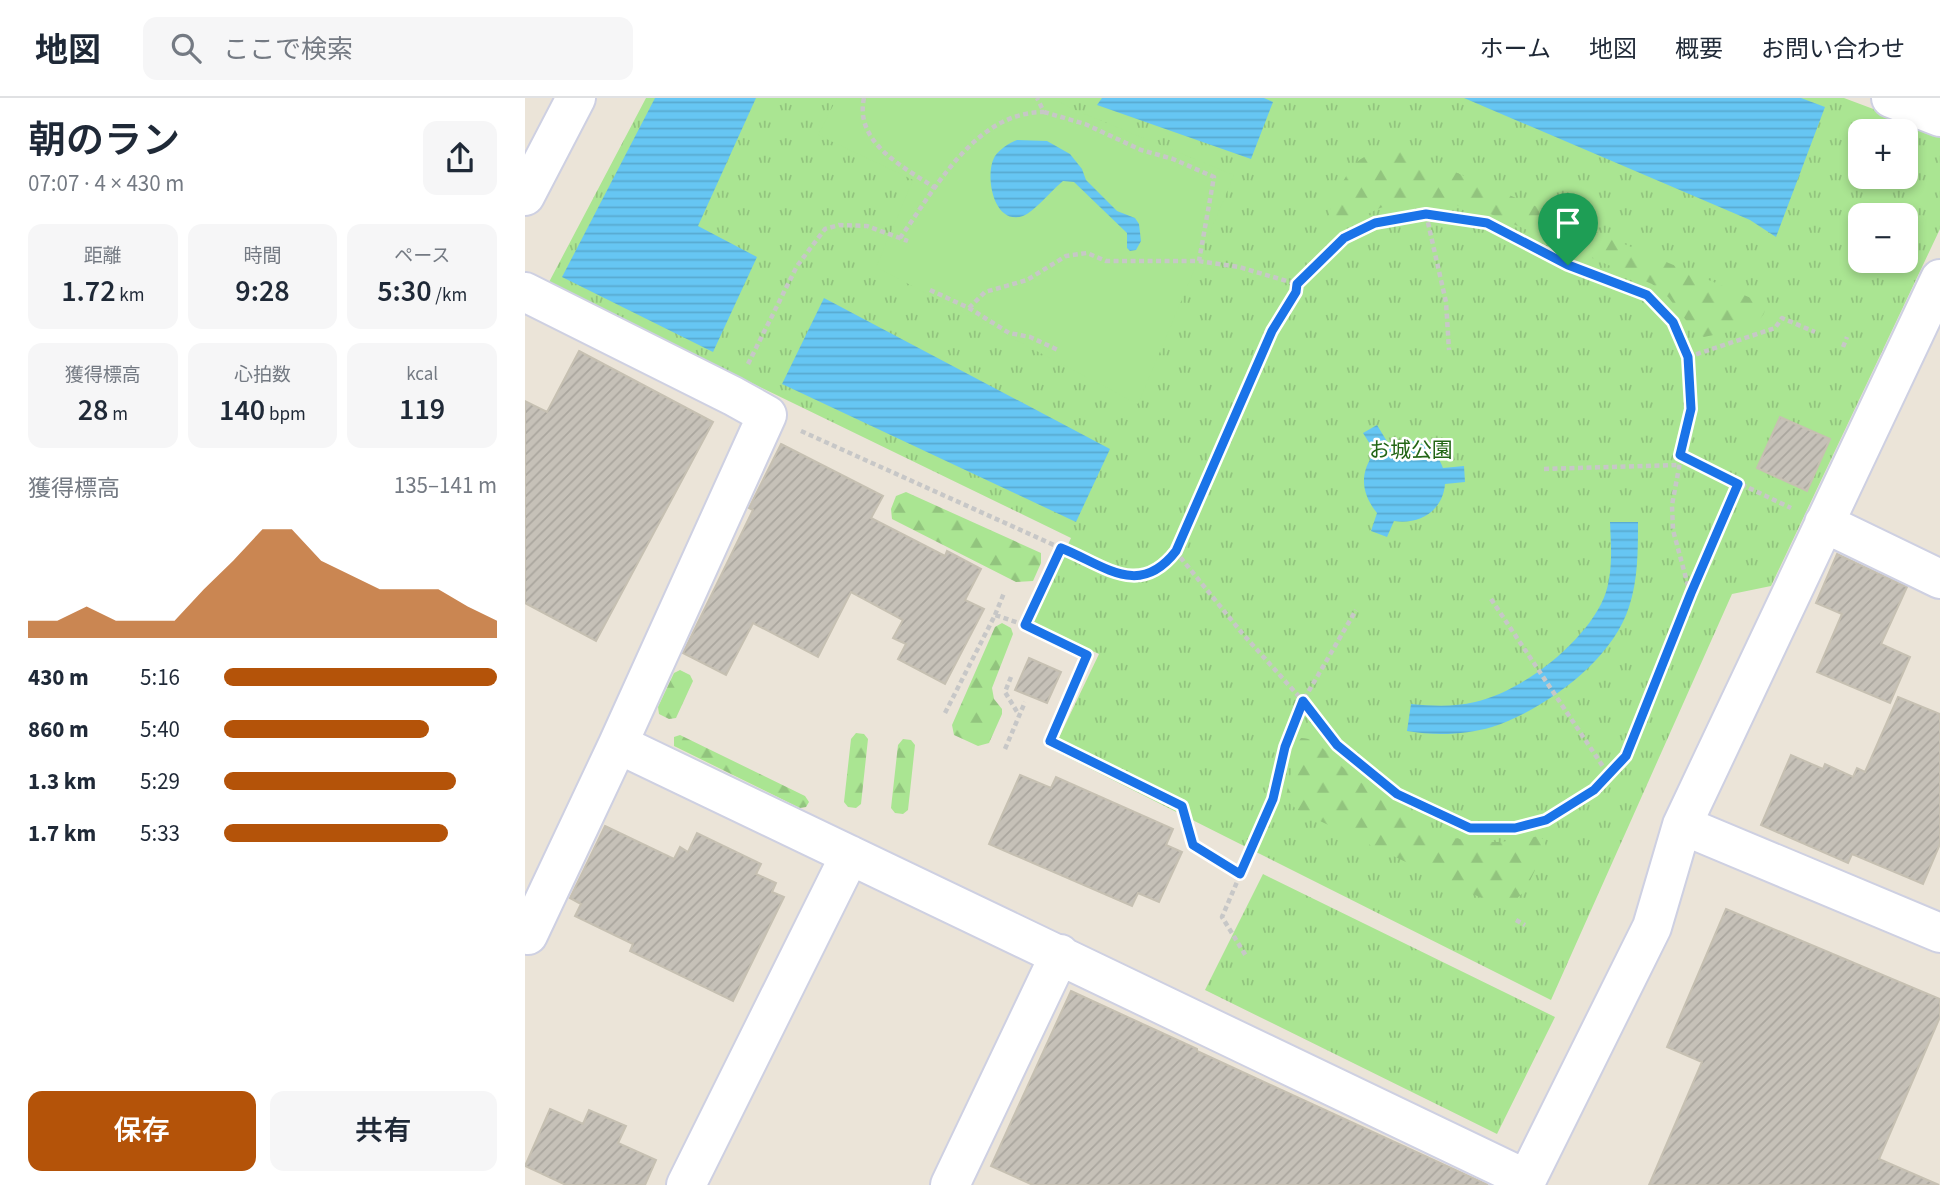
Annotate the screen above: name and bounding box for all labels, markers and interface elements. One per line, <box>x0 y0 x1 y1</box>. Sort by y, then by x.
search box <box>143 17 633 80</box>
text: 地図 <box>35 27 101 74</box>
icon: search <box>167 29 205 67</box>
text: ここで検索 <box>223 31 353 68</box>
text: ホーム <box>1480 32 1551 67</box>
text: 地図 <box>1589 32 1637 67</box>
text: 概要 <box>1675 32 1723 67</box>
text: お問い合わせ <box>1761 32 1905 67</box>
text: 朝のラン <box>28 114 180 168</box>
map controls <box>1848 119 1918 273</box>
button: + <box>1848 119 1918 189</box>
button: share <box>423 121 497 195</box>
text: 07:07 · 4 × 430 m <box>28 167 184 200</box>
pin <box>1538 193 1598 265</box>
button: − <box>1848 203 1918 273</box>
icon: arrive <box>1549 204 1587 242</box>
text: 距離 <box>84 243 122 270</box>
text: 時間 <box>243 243 282 270</box>
text: ペース <box>394 243 450 270</box>
text: 1.72 <box>61 270 116 313</box>
text: 9:28 <box>235 270 290 313</box>
text: 5:30 <box>377 270 432 313</box>
text: km <box>116 282 145 309</box>
text: /km <box>432 282 467 309</box>
text: kcal <box>406 361 438 388</box>
text: 獲得標高 <box>65 362 141 389</box>
text: 心拍数 <box>234 362 291 389</box>
text: 119 <box>399 388 445 431</box>
text: 28 <box>78 389 108 432</box>
text: 140 <box>219 389 265 432</box>
text: m <box>108 401 128 428</box>
text: bpm <box>265 401 306 428</box>
park label: お城公園 <box>1369 435 1453 465</box>
text: 135–141 m <box>394 469 497 502</box>
text: 獲得標高 <box>28 472 120 505</box>
text: 430 m <box>28 661 89 694</box>
text: 5:16 <box>140 661 180 694</box>
text: 860 m <box>28 713 89 746</box>
text: 5:40 <box>140 713 180 746</box>
text: 1.3 km <box>28 765 96 798</box>
text: 5:29 <box>140 765 180 798</box>
text: 1.7 km <box>28 817 96 850</box>
text: 5:33 <box>140 817 180 850</box>
button: 保存 <box>28 1091 256 1171</box>
button: 共有 <box>270 1091 497 1171</box>

